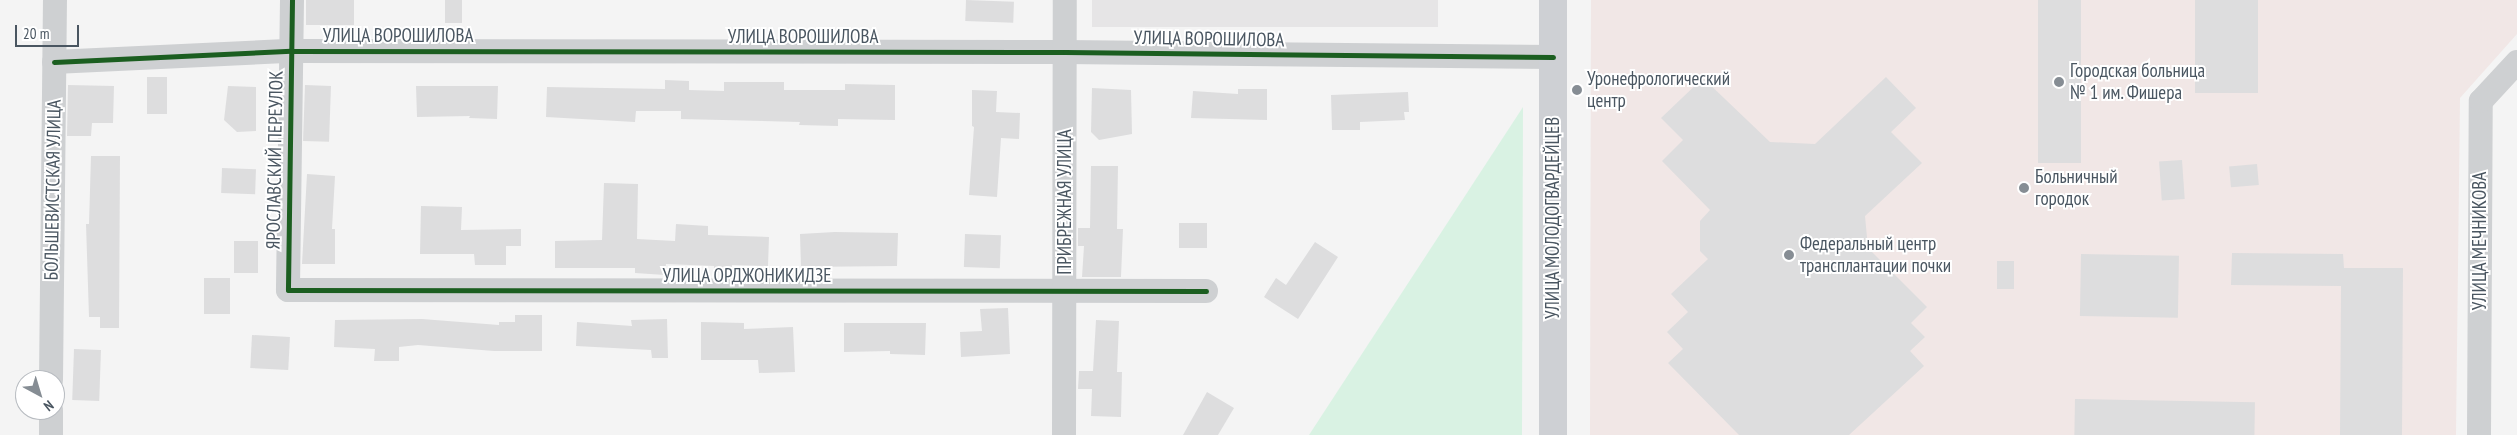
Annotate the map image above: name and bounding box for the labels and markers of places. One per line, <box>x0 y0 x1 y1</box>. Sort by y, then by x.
place label: Городская больница № 1 им. Фишера <box>2070 60 2205 104</box>
place label: Уронефрологический центр <box>1587 68 1730 112</box>
marker: Городская больница № 1 им. Фишера <box>2052 75 2066 89</box>
marker: Уронефрологический центр <box>1571 84 1583 96</box>
place label: Больничный городок <box>2035 166 2117 210</box>
marker: Больничный городок <box>2017 181 2031 195</box>
place label: Федеральный центр трансплантации почки <box>1800 233 1951 277</box>
marker: Федеральный центр трансплантации почки <box>1782 248 1796 262</box>

